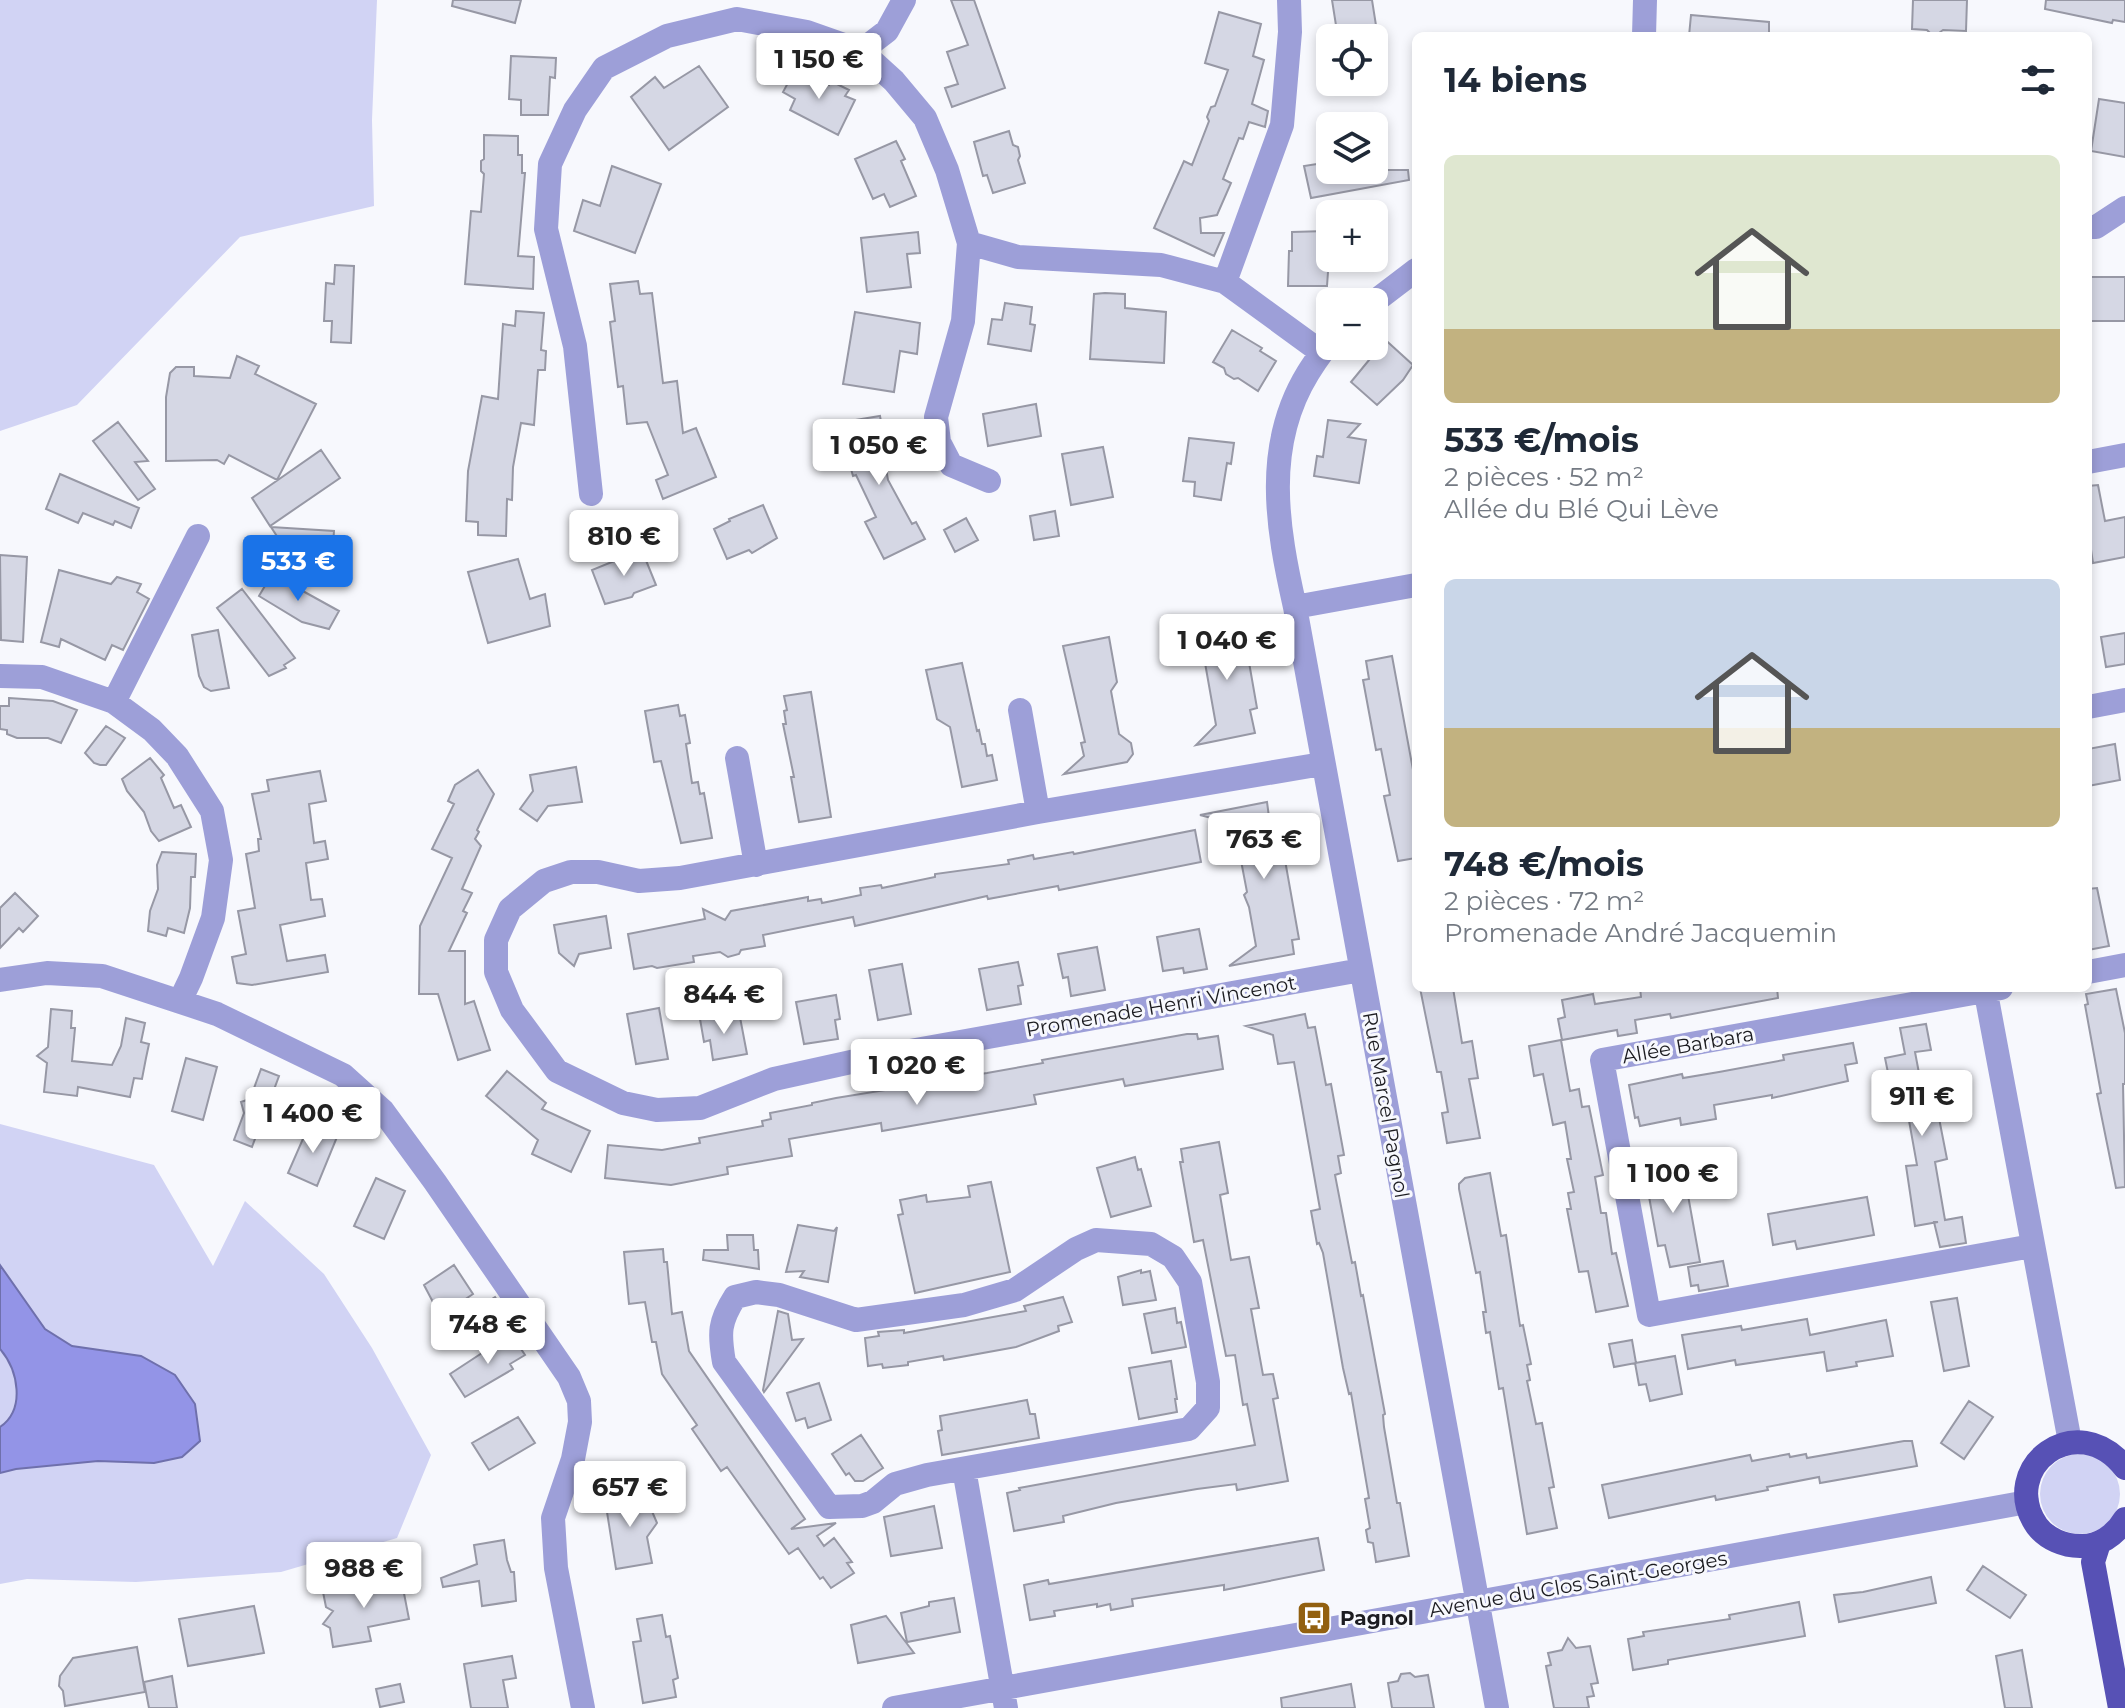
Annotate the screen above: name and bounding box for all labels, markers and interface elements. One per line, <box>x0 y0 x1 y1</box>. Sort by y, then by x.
map controls <box>1316 24 1388 360</box>
button: locate <box>1316 24 1388 96</box>
pin: 1 150 € <box>745 33 893 101</box>
text: 1 150 € <box>774 43 864 75</box>
icon: filters <box>2016 58 2060 102</box>
text: 14 biens <box>1444 59 1587 101</box>
button: layers <box>1316 112 1388 184</box>
button: + <box>1316 200 1388 272</box>
icon: home <box>1680 207 1824 351</box>
button: − <box>1316 288 1388 360</box>
pin: 1 050 € <box>805 419 953 487</box>
text: 533 €/mois <box>1444 419 1639 461</box>
text: 1 050 € <box>831 429 927 461</box>
text: 2 pièces · 52 m² <box>1444 461 1644 493</box>
text: Allée du Blé Qui Lève <box>1444 493 1719 525</box>
pin: 810 € <box>568 510 680 578</box>
text: 810 € <box>587 520 661 552</box>
pin: 533 € <box>242 535 354 603</box>
text: 533 € <box>261 545 335 577</box>
pin: 1 040 € <box>1153 614 1301 682</box>
text: 1 040 € <box>1177 624 1277 656</box>
icon: home <box>1680 631 1824 775</box>
pin: 763 € <box>1208 813 1320 881</box>
text: 763 € <box>1226 823 1302 855</box>
text: 748 €/mois <box>1444 843 1644 885</box>
text: 2 pièces · 72 m² <box>1444 885 1645 917</box>
text: Promenade André Jacquemin <box>1444 917 1837 949</box>
pin: 844 € <box>668 968 780 1036</box>
street label: Promenade Henri Vincenot <box>1024 970 1298 1042</box>
text: 844 € <box>683 978 765 1010</box>
street label: Rue Marcel Pagnol <box>1358 1010 1414 1200</box>
street label: Allée Barbara <box>1620 1022 1756 1068</box>
pin: 1 020 € <box>843 1039 991 1107</box>
text: 1 020 € <box>869 1049 965 1081</box>
pin: 911 € <box>1866 1070 1978 1138</box>
text: 911 € <box>1889 1080 1955 1112</box>
pin: 1 400 € <box>239 1087 387 1155</box>
text: 1 400 € <box>263 1097 363 1129</box>
pin: 1 100 € <box>1599 1147 1747 1215</box>
text: 1 100 € <box>1627 1157 1719 1189</box>
pin: 748 € <box>432 1298 544 1366</box>
text: 748 € <box>449 1308 527 1340</box>
pin: 657 € <box>574 1461 686 1529</box>
text: 657 € <box>592 1471 668 1503</box>
pin: 988 € <box>308 1542 420 1610</box>
street label: Avenue du Clos Saint-Georges <box>1427 1546 1729 1622</box>
text: 988 € <box>324 1552 404 1584</box>
bus stop icon: Pagnol <box>1295 1599 1333 1637</box>
place label: Pagnol <box>1340 1606 1414 1630</box>

